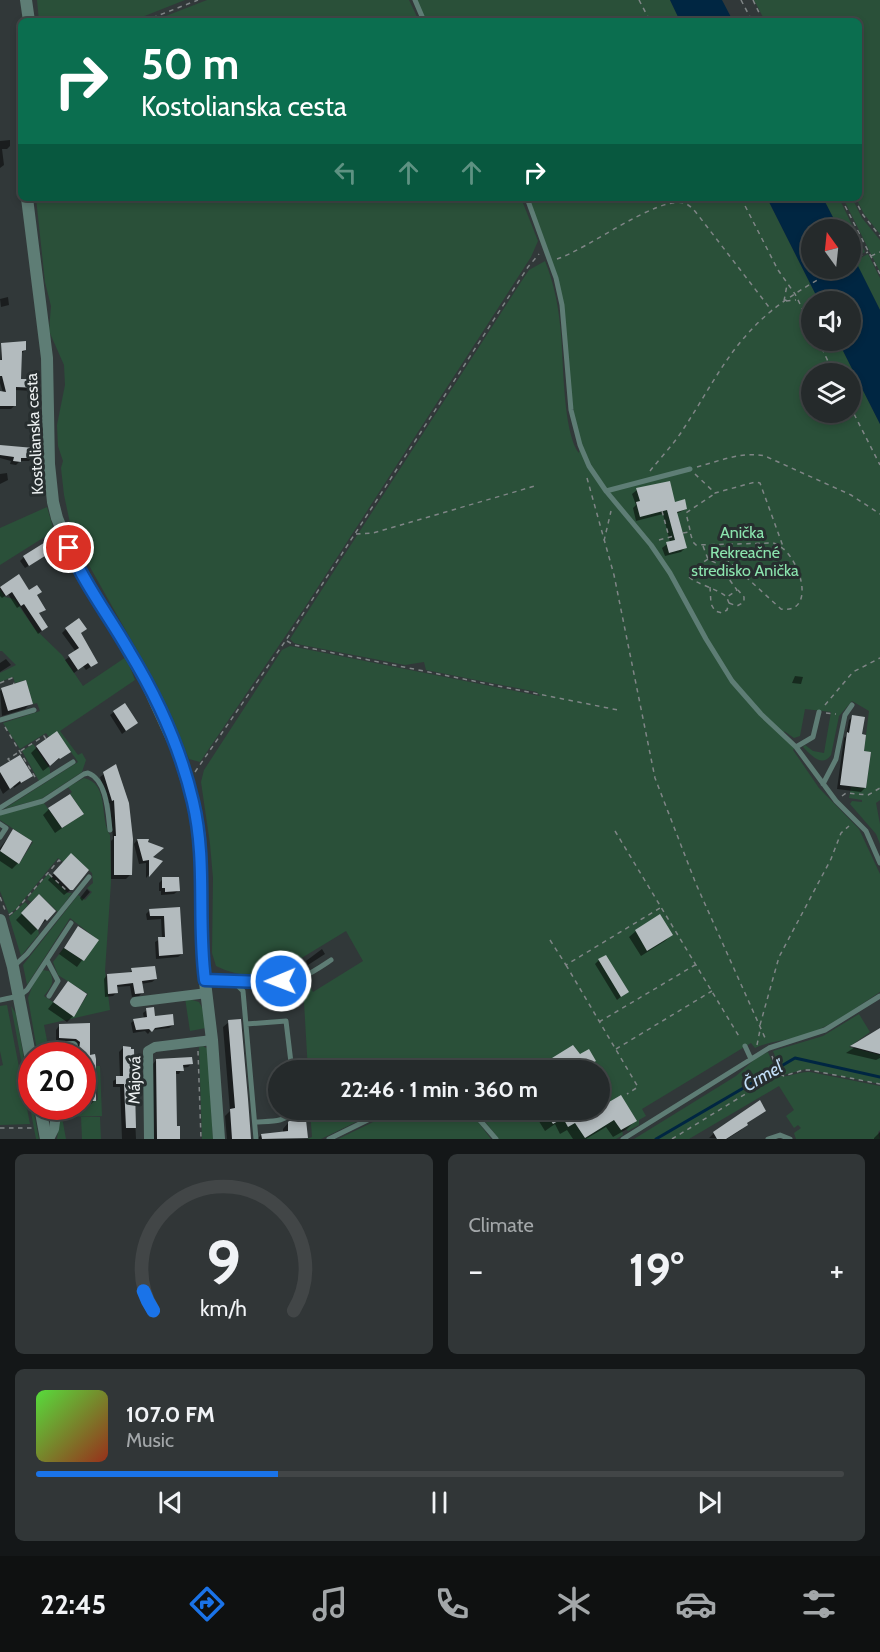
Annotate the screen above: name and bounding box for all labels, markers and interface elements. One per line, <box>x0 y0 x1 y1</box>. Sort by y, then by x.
text: 50 m <box>141 38 239 90</box>
icon: right <box>42 42 120 120</box>
text: Kostolianska cesta <box>141 90 347 123</box>
icon: left <box>329 156 362 189</box>
icon: ahead <box>392 156 425 189</box>
icon: ahead <box>455 156 488 189</box>
icon: right <box>518 156 551 189</box>
north arrow <box>801 219 861 279</box>
map controls <box>801 219 861 423</box>
button: sound <box>801 291 861 351</box>
button: layers <box>801 363 861 423</box>
street label: Kostolianska cesta <box>22 372 47 495</box>
pin <box>43 522 94 573</box>
park label: Anička <box>720 523 764 542</box>
icon: arrive <box>52 531 85 564</box>
park label: Rekreačné stredisko Anička <box>691 543 799 580</box>
position arrow <box>249 949 313 1013</box>
speed limit sign: 20 <box>18 1042 96 1120</box>
street label: Májová <box>125 1055 144 1104</box>
water label: Črmeľ <box>739 1055 789 1096</box>
text: 22:46 · 1 min · 360 m <box>340 1076 538 1103</box>
text: Climate <box>469 1213 534 1237</box>
text: 9 <box>206 1225 241 1301</box>
text: 19° <box>629 1243 684 1297</box>
text: − <box>469 1250 483 1290</box>
text: + <box>829 1250 844 1290</box>
text: km/h <box>200 1295 247 1321</box>
text: 107.0 FM <box>126 1401 215 1428</box>
text: Music <box>126 1428 174 1452</box>
icon: previous <box>154 1486 187 1519</box>
icon: pause <box>423 1486 456 1519</box>
icon: next <box>693 1486 726 1519</box>
icon: directions <box>186 1583 228 1625</box>
icon: music <box>309 1583 351 1625</box>
icon: phone <box>431 1583 473 1625</box>
icon: climate <box>553 1583 595 1625</box>
icon: car <box>675 1583 717 1625</box>
icon: filters <box>798 1583 840 1625</box>
text: 22:45 <box>40 1588 106 1621</box>

